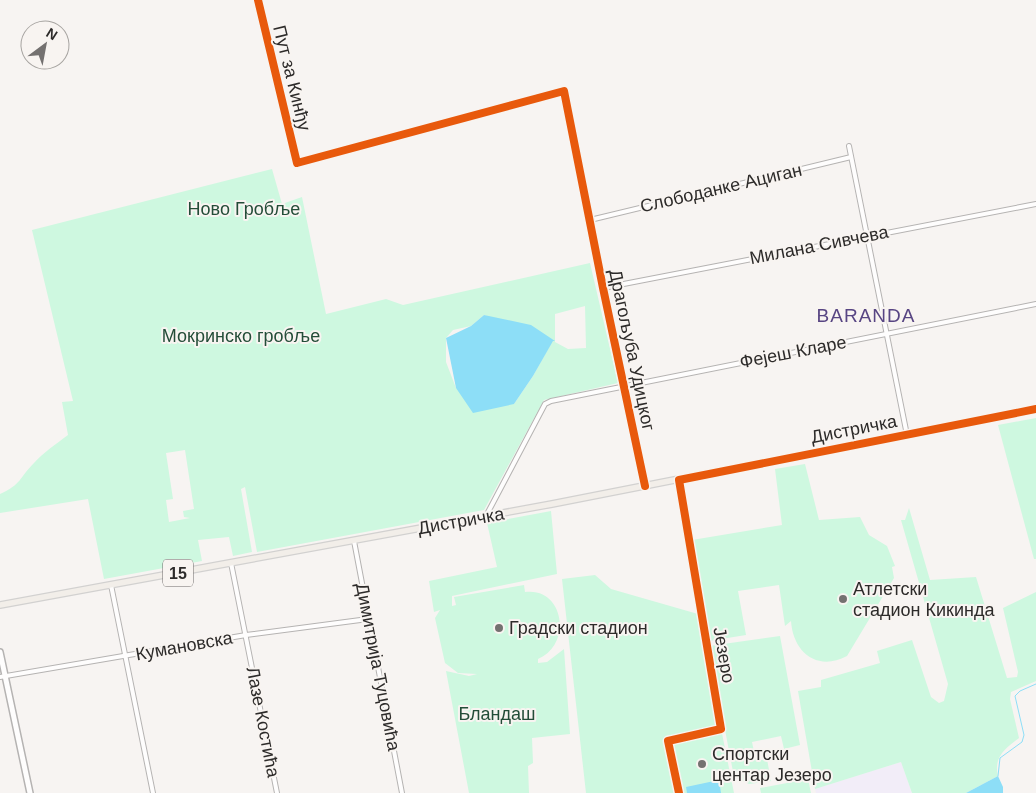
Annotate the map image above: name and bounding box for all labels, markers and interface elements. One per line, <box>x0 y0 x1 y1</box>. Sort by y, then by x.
north arrow <box>20 20 70 70</box>
street label: Пут за Кинђу <box>269 23 315 133</box>
text: N <box>43 25 60 43</box>
street label: Слободанке Ациган <box>638 160 804 216</box>
park label: Ново Гробље <box>188 199 300 219</box>
street label: Милана Сивчева <box>748 222 891 268</box>
street label: Драгољуба Удицког <box>605 268 659 433</box>
district label: BARANDA <box>817 305 915 326</box>
park label: Мокринско гробље <box>162 326 320 346</box>
street label: Фејеш Кларе <box>738 332 848 372</box>
street label: Дистричка <box>809 411 900 447</box>
street label: Дистричка <box>416 503 507 538</box>
road number: 15 <box>163 560 193 586</box>
place label: Атлетски стадион Кикинда <box>853 579 995 620</box>
street label: Димитрија Туцовића <box>352 581 404 754</box>
marker: Атлетски стадион Кикинда <box>837 593 849 605</box>
place label: Градски стадион <box>509 618 648 638</box>
marker: Градски стадион <box>493 622 505 634</box>
street label: Језеро <box>709 625 739 685</box>
street label: Кумановска <box>134 627 235 664</box>
street label: Лазе Костића <box>242 665 284 780</box>
park label: Бландаш <box>458 704 536 724</box>
place label: Спортски центар Језеро <box>712 744 832 785</box>
marker: Спортски центар Језеро <box>696 758 708 770</box>

